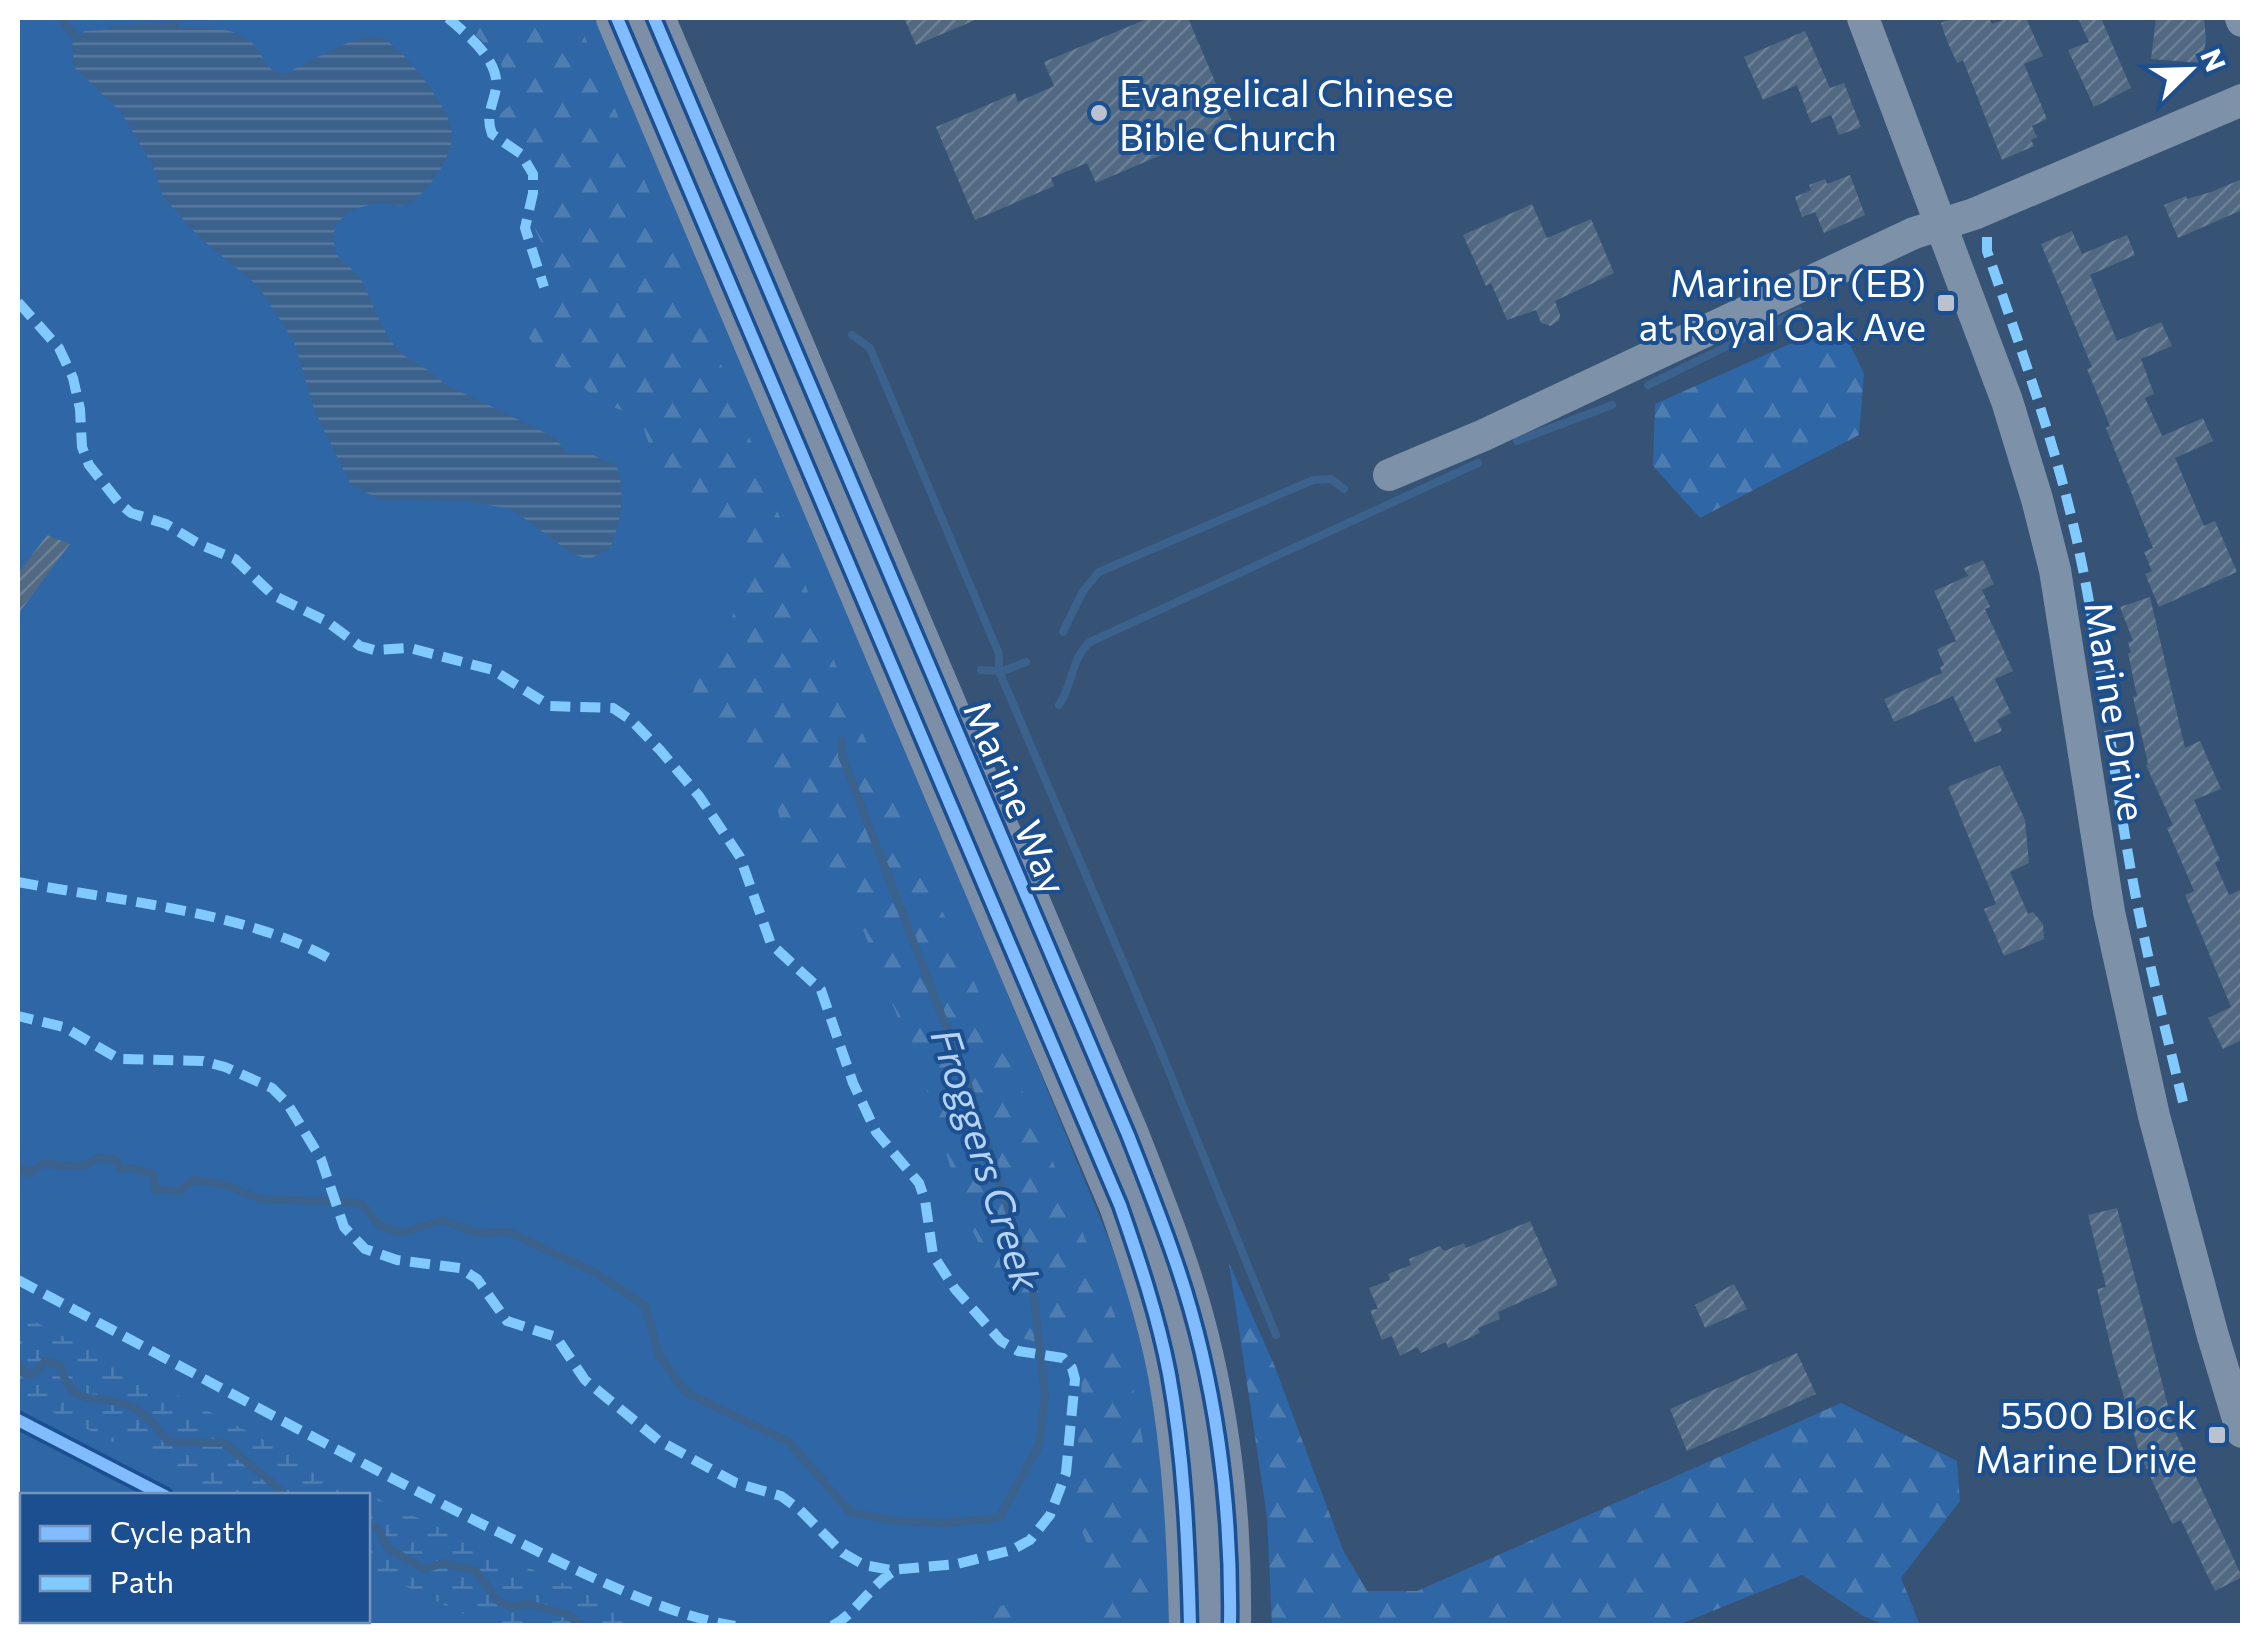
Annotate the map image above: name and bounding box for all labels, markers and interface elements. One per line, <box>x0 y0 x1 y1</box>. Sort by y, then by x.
north arrow <box>2140 20 2240 120</box>
text: N <box>2194 44 2234 76</box>
place label: Evangelical Chinese Bible Church <box>1119 68 1454 159</box>
marker: Evangelical Chinese Bible Church <box>1088 102 1110 124</box>
place label: Marine Dr (EB) at Royal Oak Ave <box>1639 258 1926 349</box>
marker: Marine Dr (EB) at Royal Oak Ave <box>1935 292 1957 314</box>
street label: Marine Drive <box>2076 598 2158 824</box>
street label: Marine Way <box>955 693 1079 901</box>
water label: Froggers Creek <box>922 1021 1054 1298</box>
place label: 5500 Block Marine Drive <box>1975 1390 2197 1481</box>
marker: 5500 Block Marine Drive <box>2206 1424 2228 1446</box>
legend <box>20 1493 370 1623</box>
text: Cycle path <box>110 1512 252 1549</box>
text: Path <box>110 1562 174 1599</box>

